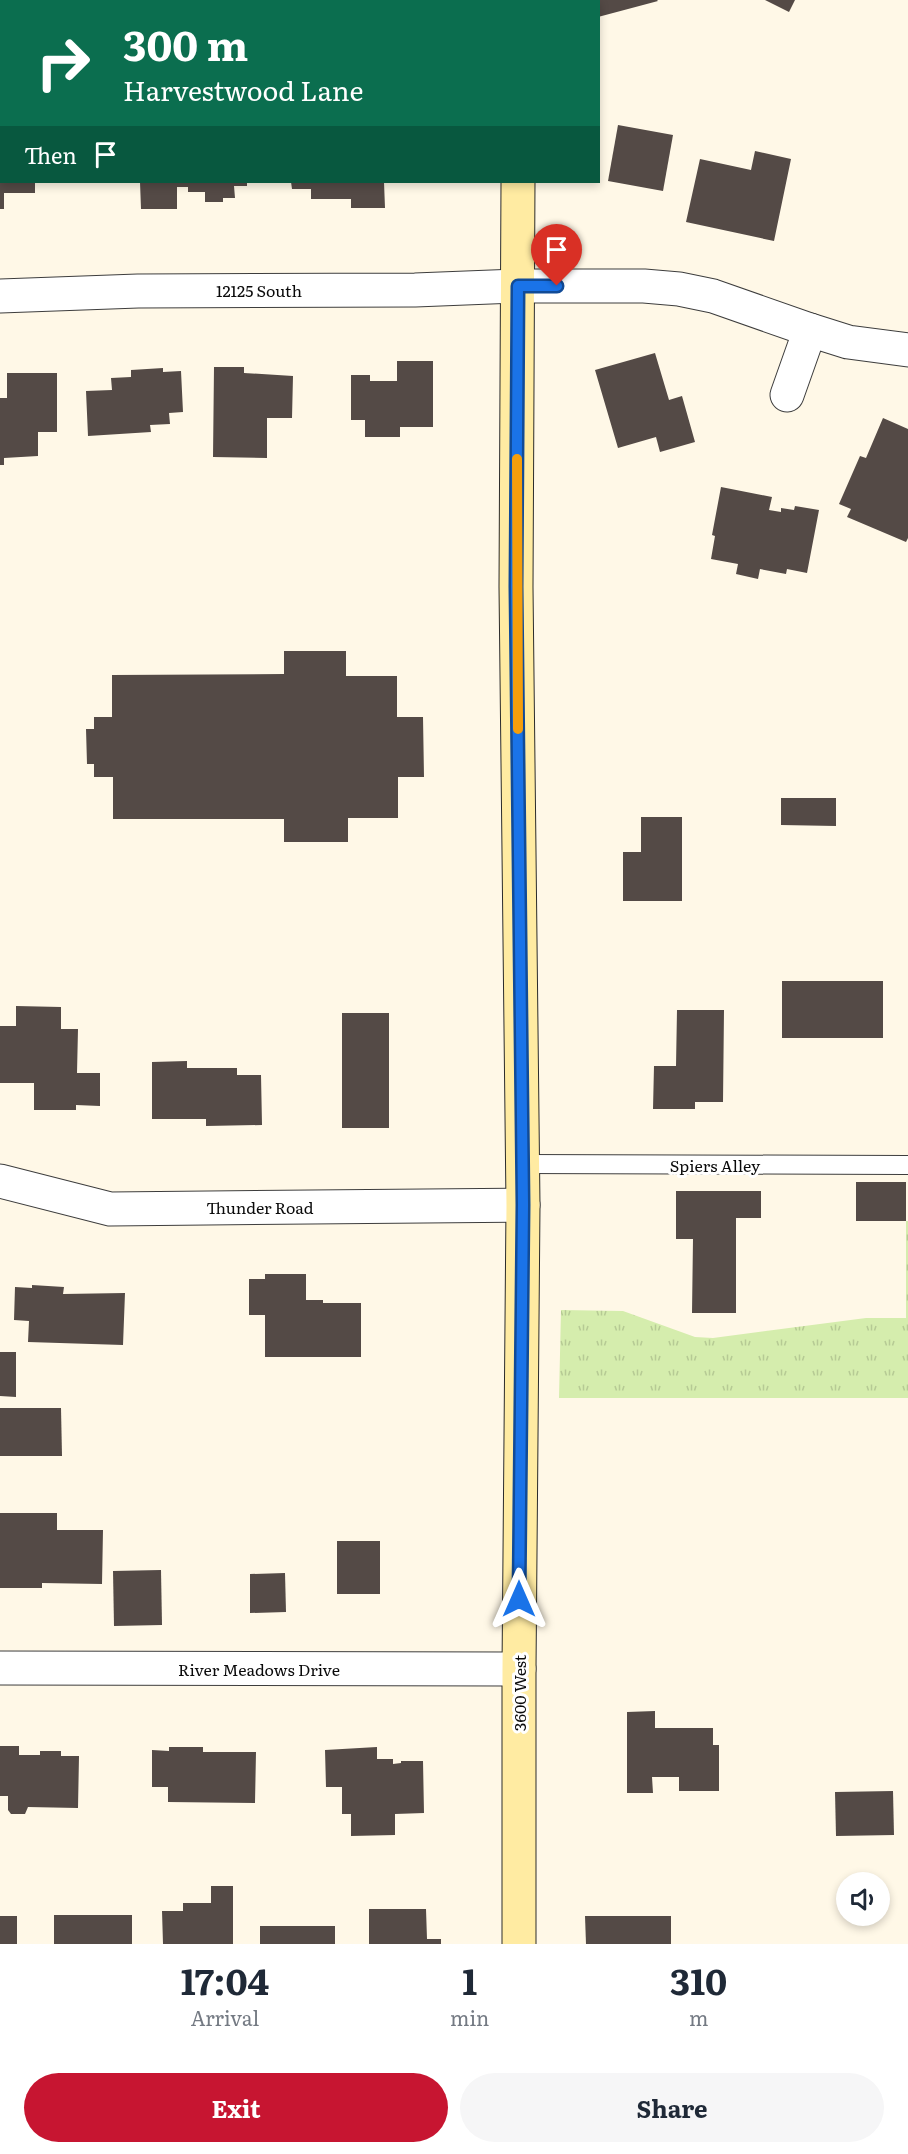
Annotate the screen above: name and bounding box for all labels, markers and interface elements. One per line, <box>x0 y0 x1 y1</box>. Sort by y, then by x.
text: 300 m <box>123 12 248 74</box>
icon: right <box>24 24 102 102</box>
text: Harvestwood Lane <box>123 69 364 109</box>
text: Then <box>24 138 77 171</box>
icon: arrive <box>89 138 122 171</box>
pin <box>531 224 582 286</box>
icon: arrive <box>540 233 573 266</box>
street label: 12125 South <box>216 278 302 302</box>
street label: Spiers Alley <box>670 1153 761 1177</box>
street label: Thunder Road <box>206 1195 314 1219</box>
position arrow <box>487 1567 551 1631</box>
street label: 3600 West <box>507 1654 531 1731</box>
street label: River Meadows Drive <box>178 1657 340 1681</box>
map controls <box>836 1872 890 1926</box>
button: sound <box>836 1872 890 1926</box>
text: 17:04 <box>181 1953 269 2006</box>
text: 1 <box>462 1953 477 2006</box>
text: 310 <box>670 1953 727 2006</box>
text: Arrival <box>191 2002 259 2032</box>
text: min <box>450 2002 489 2032</box>
text: m <box>689 2002 708 2032</box>
button: Exit <box>24 2073 448 2142</box>
button: Share <box>460 2073 884 2142</box>

